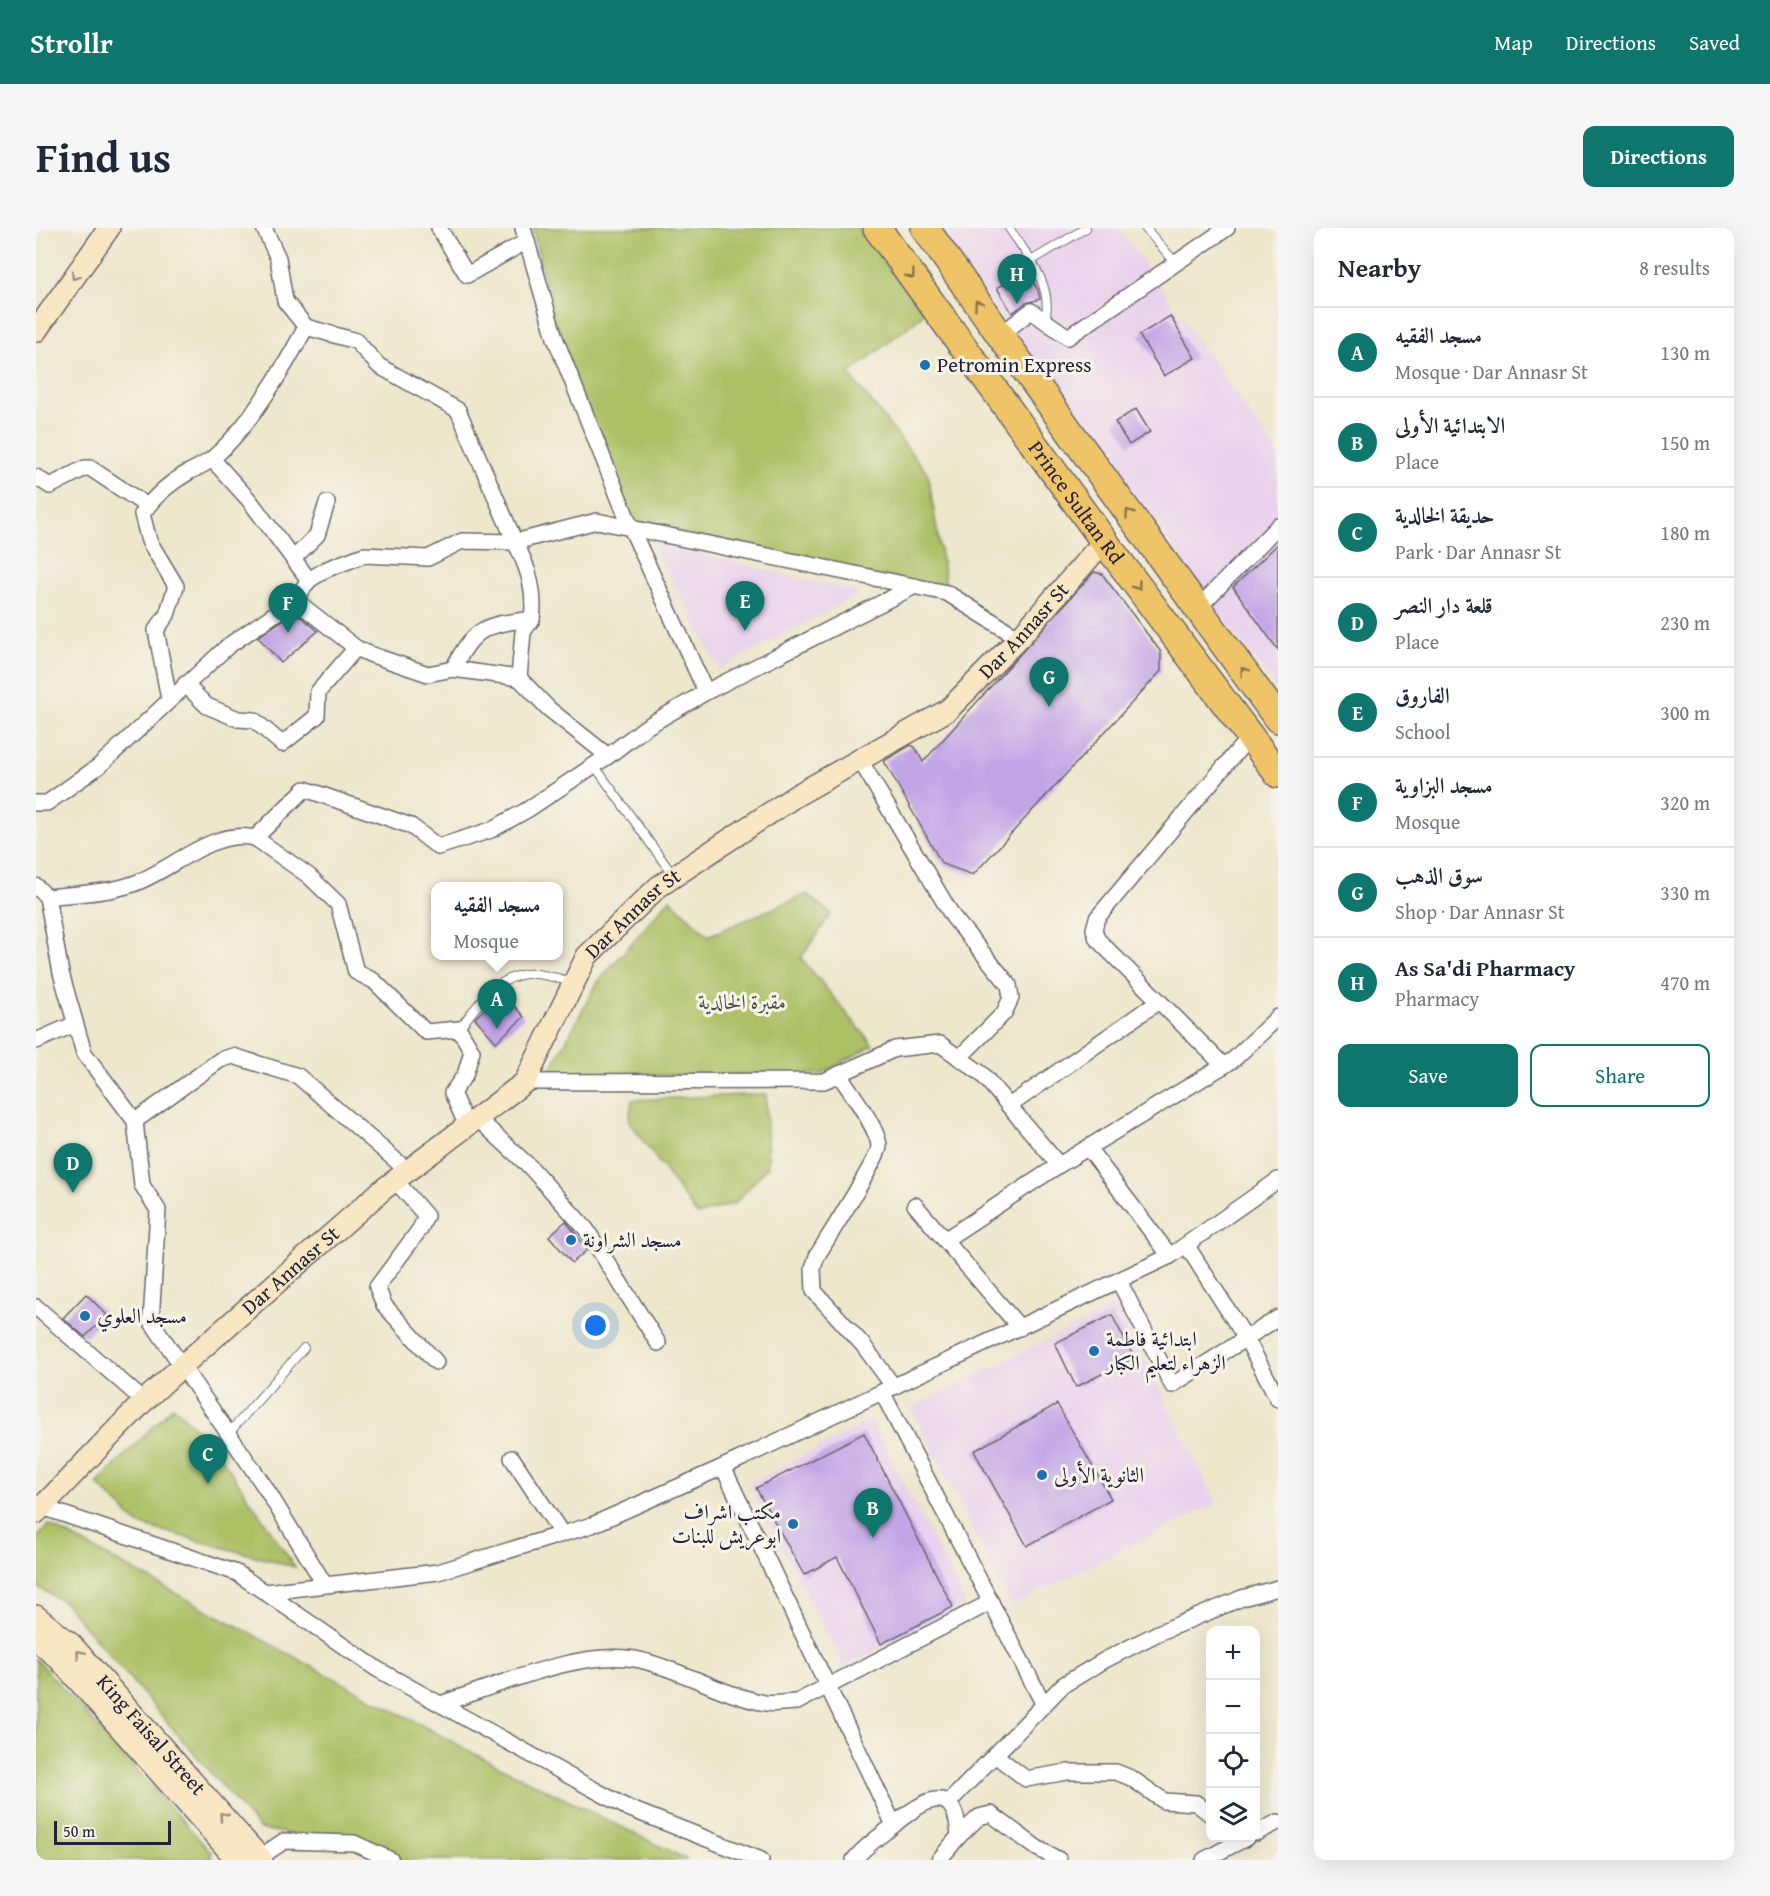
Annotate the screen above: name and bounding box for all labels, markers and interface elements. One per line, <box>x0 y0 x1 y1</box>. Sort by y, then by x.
text: Strollr <box>30 22 113 63</box>
text: Map <box>1494 27 1533 58</box>
text: Directions <box>1566 27 1656 58</box>
text: Saved <box>1689 27 1740 58</box>
text: Find us <box>36 126 171 187</box>
button: Directions <box>1583 126 1734 187</box>
text: Nearby <box>1338 248 1421 287</box>
text: 8 results <box>1639 253 1710 282</box>
pin: H <box>998 254 1036 304</box>
one-way arrow <box>71 269 82 280</box>
one-way arrow <box>904 269 915 280</box>
one-way arrow <box>974 300 985 311</box>
text: مسجد الفقيه <box>1395 319 1482 351</box>
text: A <box>1351 338 1364 367</box>
text: 130 m <box>1660 338 1710 367</box>
place label: Petromin Express <box>937 349 1092 380</box>
text: Mosque · Dar Annasr St <box>1395 357 1588 386</box>
marker: Petromin Express <box>918 358 932 372</box>
text: الابتدائية الأولى <box>1395 409 1505 441</box>
text: B <box>1351 428 1364 457</box>
text: 150 m <box>1660 428 1710 457</box>
street label: Prince Sultan Rd <box>1021 434 1132 571</box>
text: Place <box>1395 447 1439 476</box>
text: حديقة الخالدية <box>1395 499 1494 531</box>
one-way arrow <box>1125 509 1136 520</box>
text: C <box>1352 518 1363 547</box>
text: 180 m <box>1660 518 1710 547</box>
text: Park · Dar Annasr St <box>1395 537 1561 566</box>
street label: Dar Annasr St <box>971 575 1076 686</box>
one-way arrow <box>1130 579 1141 590</box>
pin: E <box>726 582 764 631</box>
pin: F <box>268 584 308 633</box>
text: قلعة دار النصر <box>1395 589 1493 621</box>
text: D <box>1351 608 1364 637</box>
text: 230 m <box>1660 608 1710 637</box>
text: Place <box>1395 627 1439 656</box>
pin: G <box>1030 658 1068 707</box>
one-way arrow <box>1240 667 1251 678</box>
text: الفاروق <box>1395 679 1450 711</box>
text: E <box>1352 698 1363 727</box>
text: 300 m <box>1660 698 1710 727</box>
text: School <box>1395 717 1451 746</box>
text: مسجد البزاوية <box>1395 769 1493 801</box>
text: F <box>1352 788 1363 817</box>
text: 320 m <box>1660 788 1710 817</box>
text: Mosque <box>1395 807 1460 836</box>
text: سوق الذهب <box>1395 859 1483 891</box>
street label: Dar Annasr St <box>577 860 687 965</box>
text: G <box>1351 878 1364 907</box>
text: 330 m <box>1660 878 1710 907</box>
popup <box>431 882 563 960</box>
text: مسجد الفقيه <box>454 888 540 920</box>
text: Shop · Dar Annasr St <box>1395 897 1565 926</box>
text: Mosque <box>454 926 519 955</box>
text: As Sa'di Pharmacy <box>1395 952 1575 984</box>
text: H <box>1351 968 1364 997</box>
text: 470 m <box>1660 968 1710 997</box>
pin: A <box>478 980 516 1029</box>
text: Pharmacy <box>1395 984 1479 1013</box>
park label: مقبرة الخالدية <box>698 986 786 1017</box>
button: Save <box>1338 1044 1518 1107</box>
button: Share <box>1530 1044 1710 1107</box>
pin: D <box>54 1144 93 1193</box>
street label: Dar Annasr St <box>234 1218 347 1322</box>
place label: مسجد الشراونة <box>583 1224 682 1255</box>
marker: مسجد الشراونة <box>564 1233 578 1247</box>
place label: مسجد العلوي <box>97 1300 187 1332</box>
marker: مسجد العلوي <box>78 1309 92 1323</box>
your location <box>581 1311 610 1340</box>
place label: ابتدائية فاطمة الزهراء لتعليم الكبار <box>1104 1323 1226 1384</box>
marker: ابتدائية فاطمة الزهراء لتعليم الكبار <box>1087 1344 1101 1358</box>
pin: C <box>188 1434 228 1484</box>
place label: الثانوية الأولى <box>1054 1459 1144 1490</box>
marker: الثانوية الأولى <box>1035 1468 1049 1482</box>
pin: B <box>854 1488 892 1538</box>
place label: مكتب اشراف ابوعريش للبنات <box>672 1496 781 1551</box>
marker: مكتب اشراف ابوعريش للبنات <box>786 1517 800 1531</box>
map controls <box>1206 1626 1260 1842</box>
button: + <box>1206 1626 1260 1680</box>
one-way arrow <box>77 1650 88 1661</box>
street label: King Faisal Street <box>90 1667 214 1802</box>
button: − <box>1206 1680 1260 1734</box>
button: locate <box>1206 1734 1260 1788</box>
button: layers <box>1206 1788 1260 1842</box>
one-way arrow <box>220 1812 231 1823</box>
scale bar <box>54 1818 171 1846</box>
text: 50 m <box>63 1819 95 1843</box>

